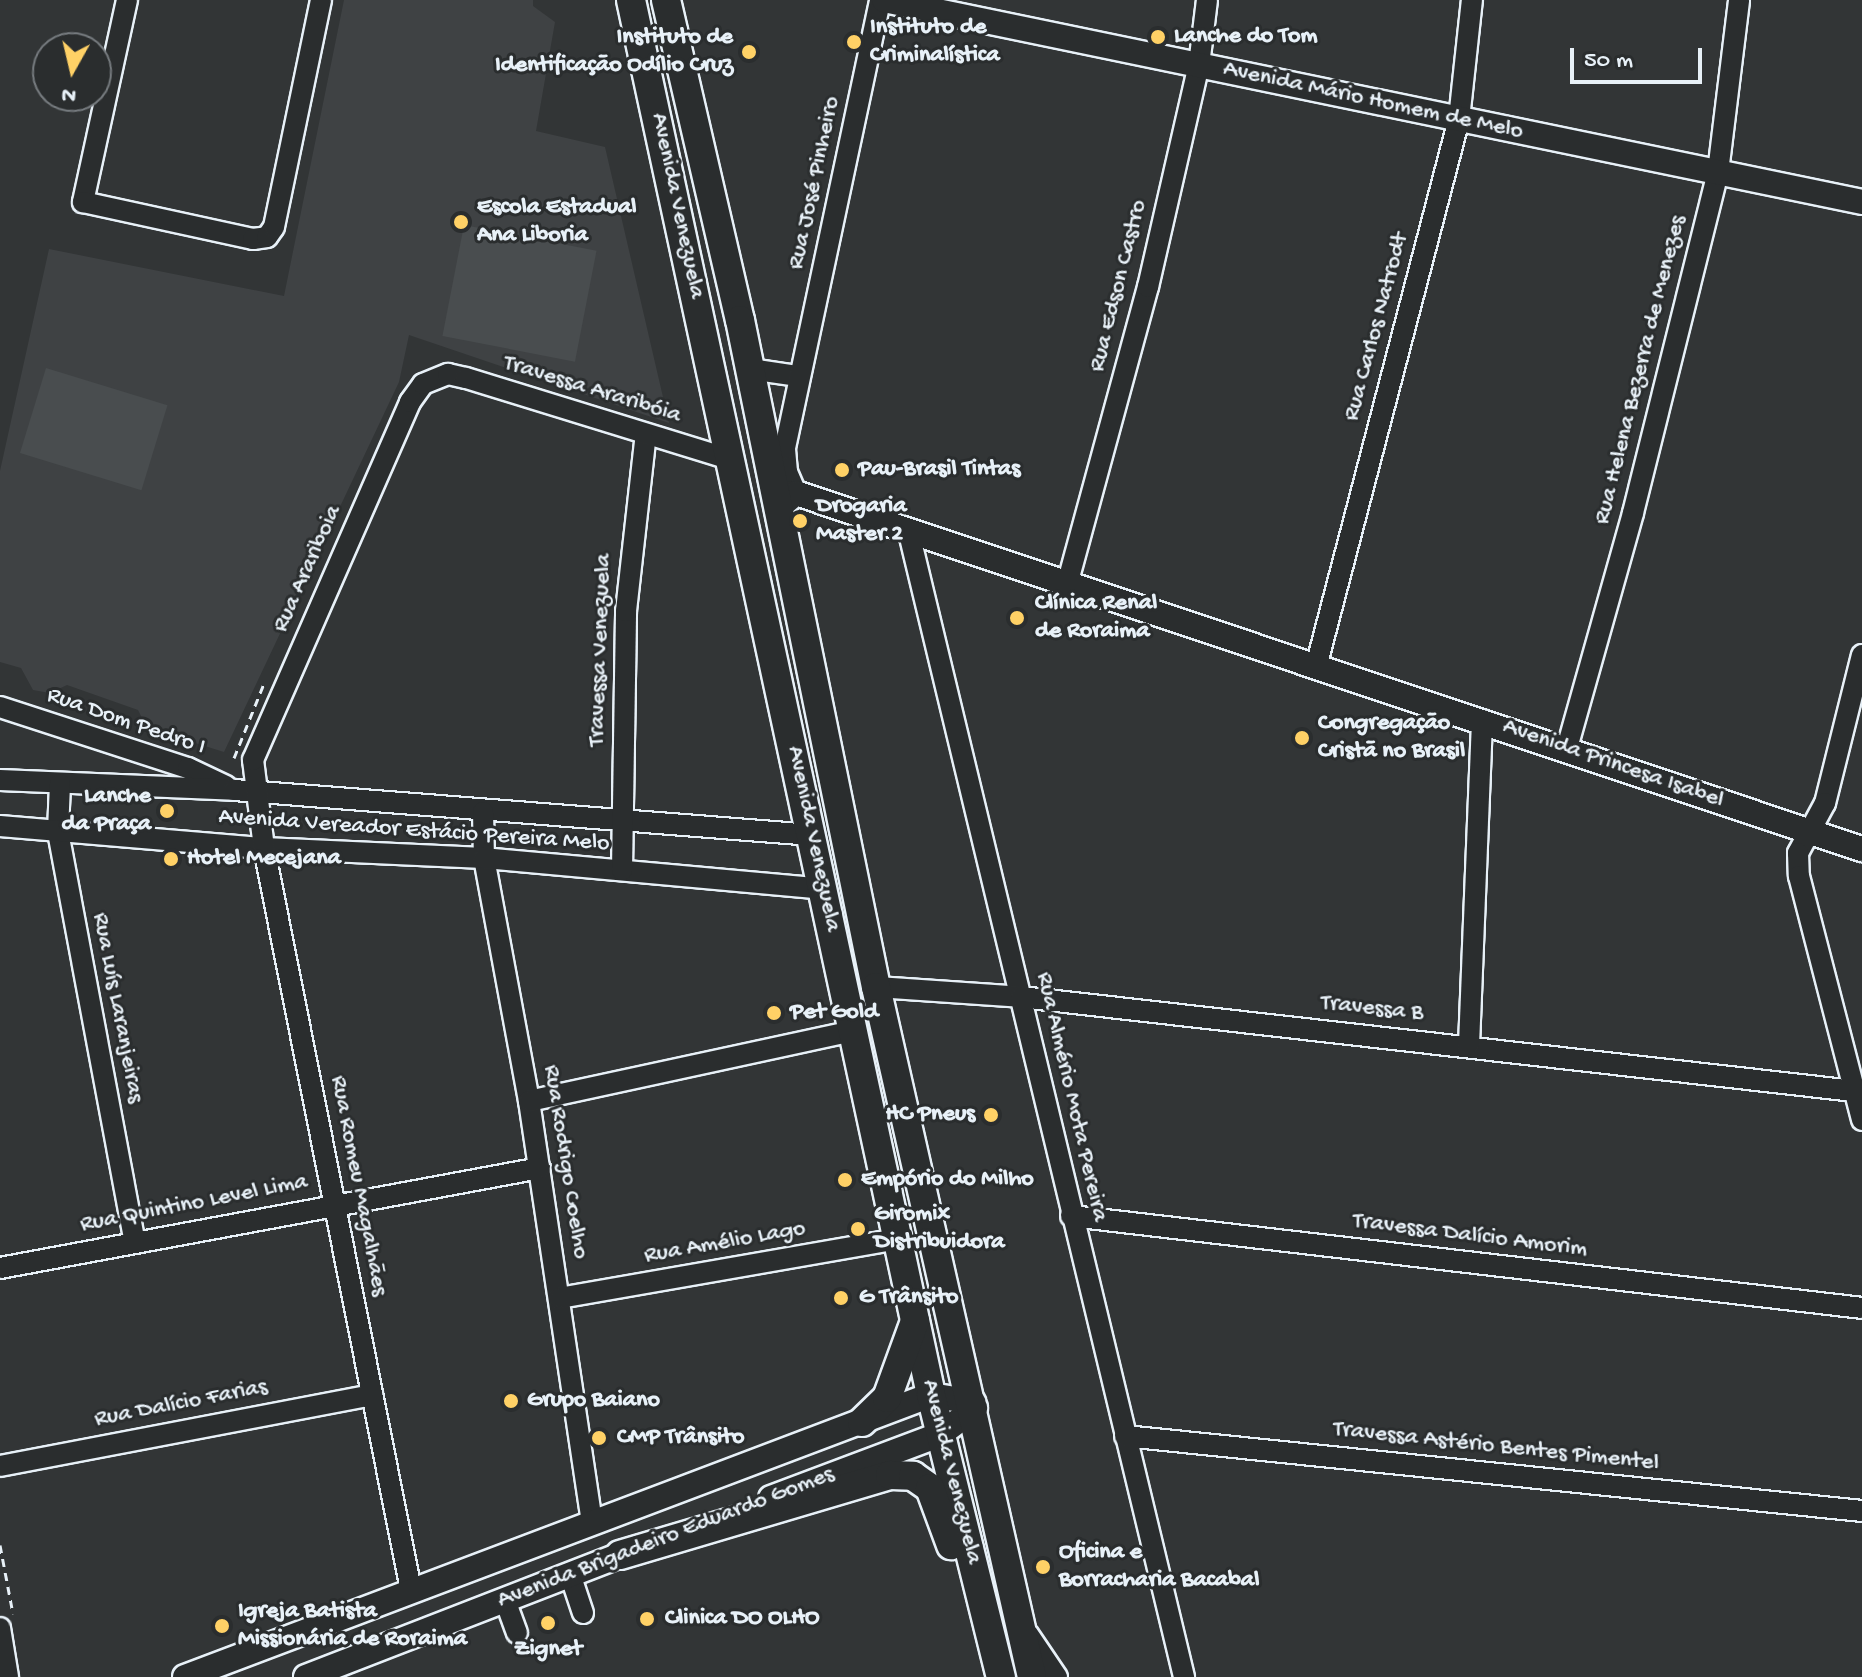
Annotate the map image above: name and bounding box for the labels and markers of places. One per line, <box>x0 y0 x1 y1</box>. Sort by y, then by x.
place label: Instituto de Criminalística <box>870 14 999 70</box>
place label: Lanche do Tom <box>1174 23 1318 51</box>
place label: Instituto de Identificação Odílio Cruz <box>495 24 733 80</box>
marker: Lanche do Tom <box>1149 28 1167 46</box>
marker: Instituto de Criminalística <box>845 33 863 51</box>
marker: Instituto de Identificação Odílio Cruz <box>740 43 758 61</box>
place label: Escola Estadual Ana Liboria <box>477 194 637 250</box>
marker: Escola Estadual Ana Liboria <box>452 213 470 231</box>
place label: Pau-Brasil Tintas <box>858 456 1020 484</box>
marker: Pau-Brasil Tintas <box>833 461 851 479</box>
place label: Drogaria Master 2 <box>816 493 907 549</box>
marker: Drogaria Master 2 <box>791 512 809 530</box>
place label: Clínica Renal de Roraima <box>1035 590 1157 646</box>
marker: Clínica Renal de Roraima <box>1006 607 1028 629</box>
place label: Congregação Cristã no Brasil <box>1318 710 1465 766</box>
marker: Congregação Cristã no Brasil <box>1293 729 1311 747</box>
place label: Lanche da Praça <box>61 783 151 839</box>
marker: Lanche da Praça <box>158 802 176 820</box>
place label: Hotel Mecejana <box>187 845 341 873</box>
marker: Hotel Mecejana <box>162 850 180 868</box>
place label: Pet Gold <box>790 999 878 1027</box>
marker: Pet Gold <box>765 1004 783 1022</box>
place label: HC Pneus <box>885 1101 975 1129</box>
marker: HC Pneus <box>982 1106 1000 1124</box>
place label: Empório do Milho <box>861 1166 1034 1194</box>
marker: Empório do Milho <box>836 1171 854 1189</box>
place label: Giromix Distribuidora <box>874 1201 1005 1257</box>
marker: Giromix Distribuidora <box>849 1220 867 1238</box>
place label: G Trânsito <box>859 1284 959 1312</box>
marker: G Trânsito <box>830 1287 852 1309</box>
place label: Grupo Baiano <box>527 1387 660 1415</box>
marker: Grupo Baiano <box>502 1392 520 1410</box>
place label: CMP Trânsito <box>617 1424 744 1452</box>
marker: CMP Trânsito <box>588 1427 610 1449</box>
place label: Oficina e Borracharia Bacabal <box>1059 1539 1259 1595</box>
marker: Oficina e Borracharia Bacabal <box>1034 1558 1052 1576</box>
place label: Igreja Batista Missionária de Roraima <box>238 1598 467 1654</box>
place label: Clinica DO OLHO <box>665 1605 819 1633</box>
marker: Clinica DO OLHO <box>636 1608 658 1630</box>
marker: Zignet <box>539 1614 557 1632</box>
marker: Igreja Batista Missionária de Roraima <box>213 1617 231 1635</box>
place label: Zignet <box>514 1636 582 1664</box>

